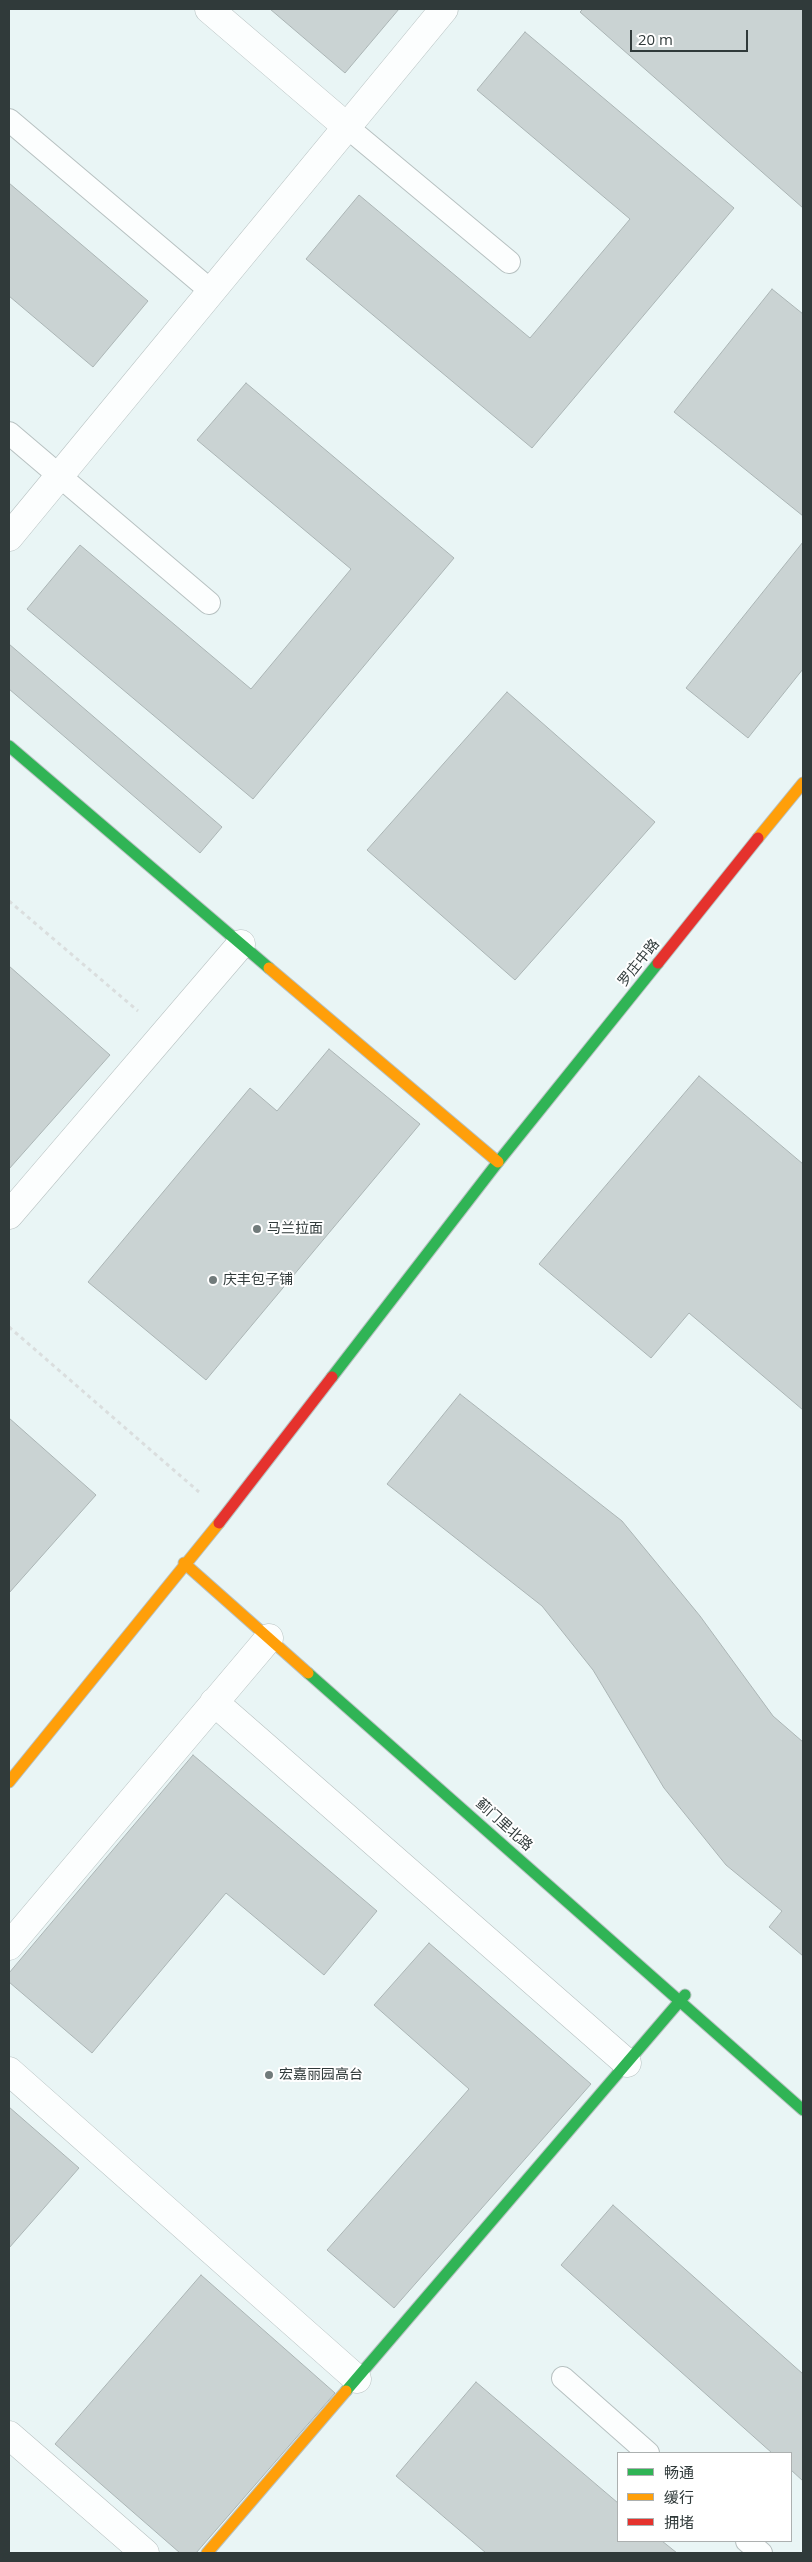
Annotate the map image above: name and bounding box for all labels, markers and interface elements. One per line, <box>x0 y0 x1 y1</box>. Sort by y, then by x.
scale bar <box>632 20 750 52</box>
text: 20 m <box>638 29 673 49</box>
street label: 罗庄中路 <box>615 936 663 990</box>
place label: 马兰拉面 <box>267 1221 323 1237</box>
marker: 马兰拉面 <box>251 1223 263 1235</box>
place label: 庆丰包子铺 <box>223 1272 293 1288</box>
marker: 庆丰包子铺 <box>207 1274 219 1286</box>
street label: 蓟门里北路 <box>472 1795 536 1855</box>
place label: 宏嘉丽园高台 <box>279 2067 363 2083</box>
marker: 宏嘉丽园高台 <box>263 2069 275 2081</box>
legend <box>617 2452 792 2542</box>
text: 畅通 <box>664 2462 694 2482</box>
text: 缓行 <box>664 2487 694 2507</box>
text: 拥堵 <box>664 2512 694 2532</box>

